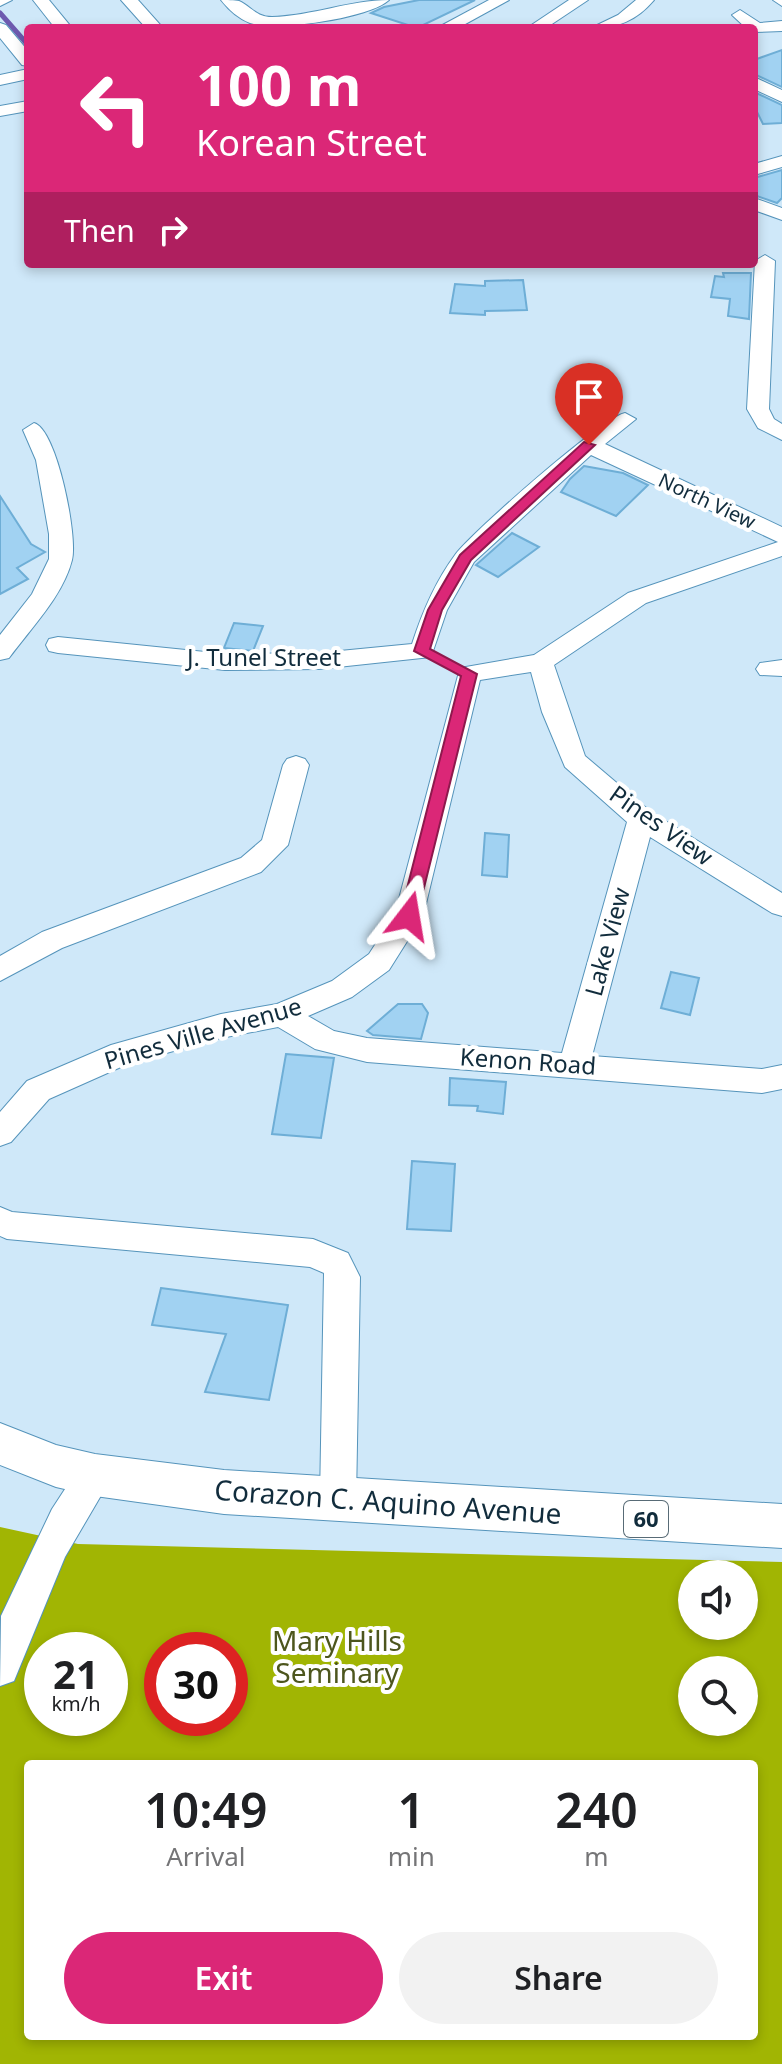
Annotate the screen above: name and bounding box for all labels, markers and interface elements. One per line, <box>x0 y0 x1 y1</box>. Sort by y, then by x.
text: 100 m <box>196 46 361 122</box>
icon: left <box>64 56 168 160</box>
text: Korean Street <box>196 118 427 167</box>
icon: right <box>151 208 195 252</box>
text: Then <box>64 210 135 251</box>
pin <box>555 363 623 445</box>
icon: arrive <box>567 375 611 419</box>
street label: North View <box>654 466 760 535</box>
street label: J. Tunel Street <box>185 640 341 673</box>
street label: Pines View <box>604 777 720 873</box>
position arrow <box>367 874 451 958</box>
street label: Lake View <box>576 884 637 1000</box>
street label: Pines Ville Avenue <box>100 989 305 1077</box>
street label: Kenon Road <box>459 1039 597 1082</box>
street label: Corazon C. Aquino Avenue <box>213 1470 563 1532</box>
road number: 60 <box>624 1501 668 1537</box>
map controls <box>678 1560 758 1736</box>
button: sound <box>678 1560 758 1640</box>
park label: Mary Hills Seminary <box>272 1621 402 1691</box>
speed limit sign: 30 <box>144 1632 248 1736</box>
text: 21 <box>53 1646 99 1701</box>
button: search <box>678 1656 758 1736</box>
text: km/h <box>51 1690 101 1717</box>
text: 10:49 <box>144 1777 267 1842</box>
text: 1 <box>398 1777 425 1842</box>
text: 240 <box>555 1777 638 1842</box>
text: Arrival <box>166 1838 246 1874</box>
text: min <box>388 1838 435 1874</box>
text: m <box>584 1838 609 1874</box>
button: Exit <box>64 1932 383 2024</box>
button: Share <box>399 1932 718 2024</box>

